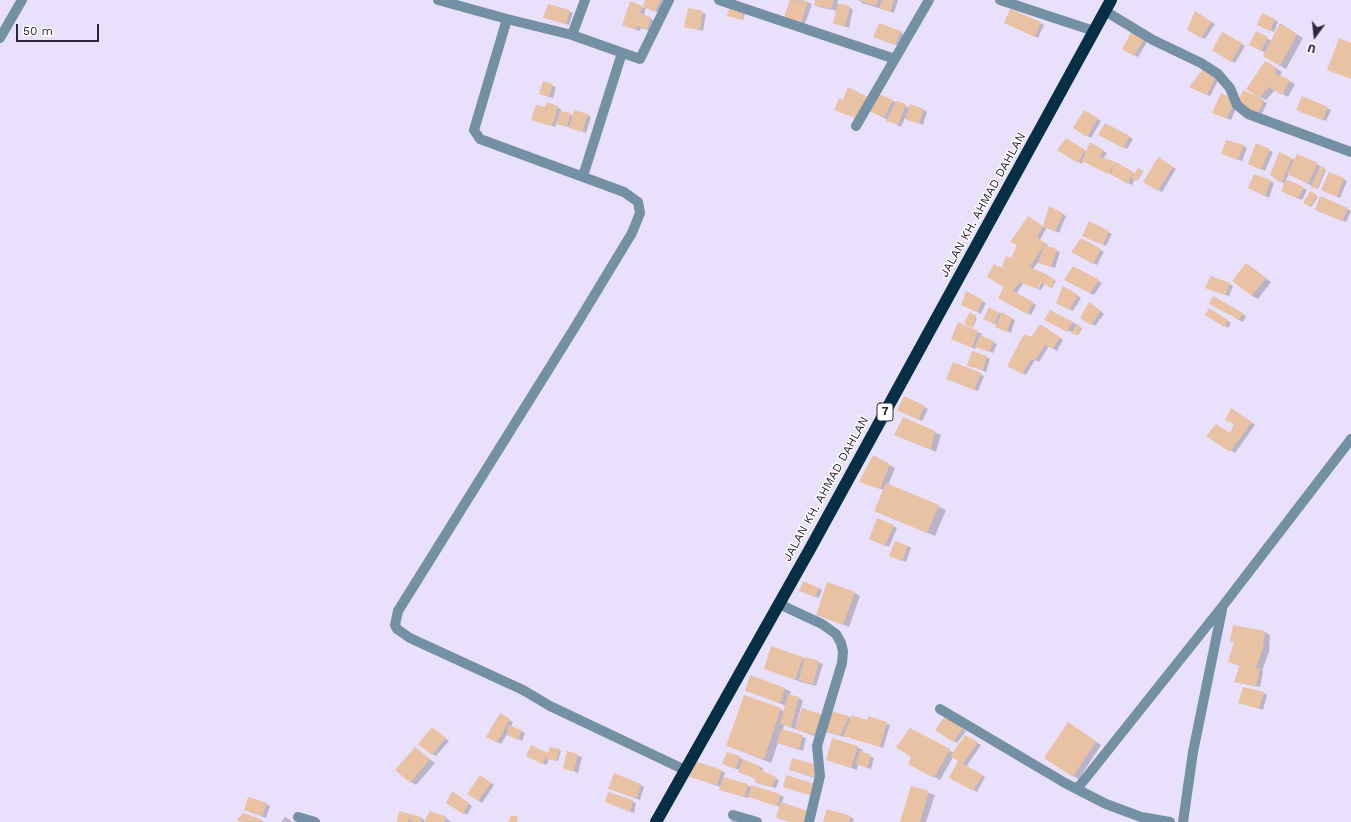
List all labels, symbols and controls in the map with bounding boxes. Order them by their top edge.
scale bar [18,16,101,42]
north arrow [1295,16,1335,56]
text: 50 m [23,24,53,38]
text: U [1306,41,1317,55]
street label: JALAN KH. AHMAD DAHLAN [937,130,1029,280]
road number: 7 [877,403,893,421]
street label: JALAN KH. AHMAD DAHLAN [780,414,872,564]

